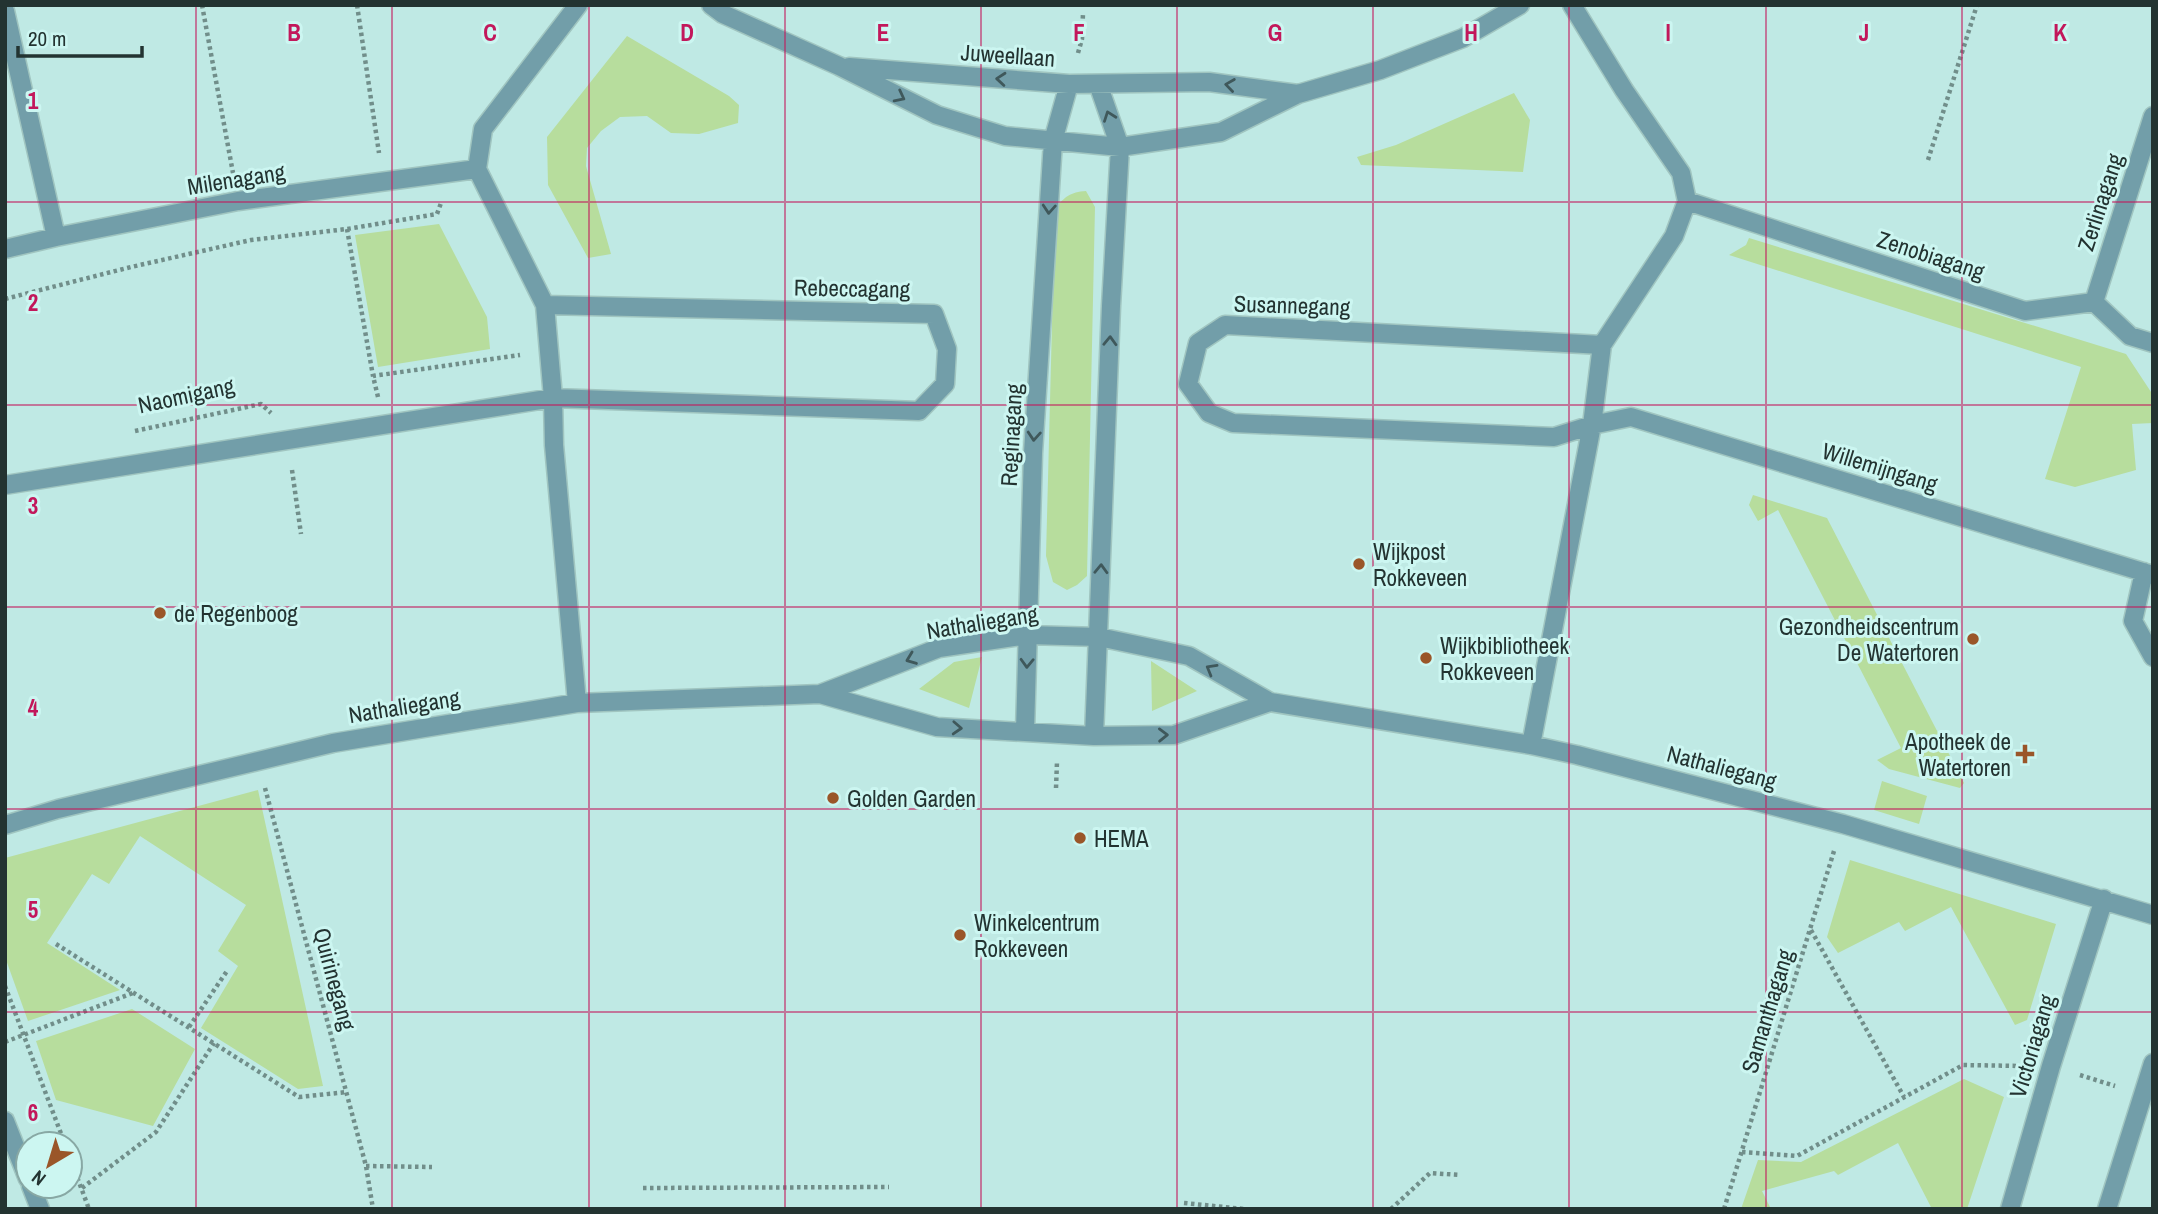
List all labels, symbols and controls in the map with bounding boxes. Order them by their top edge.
scale bar [18,14,142,58]
text: B [287,17,301,48]
text: C [483,17,497,48]
text: D [680,17,694,48]
text: E [877,17,889,48]
text: F [1073,17,1085,48]
text: G [1268,17,1282,48]
text: H [1464,17,1478,48]
text: I [1665,17,1671,48]
text: J [1859,17,1869,48]
text: K [2053,17,2067,48]
text: 20 m [28,24,66,53]
street label: Juweellaan [960,36,1056,74]
one-way arrow [995,72,1006,87]
one-way arrow [1225,78,1236,93]
text: 1 [28,85,39,116]
one-way arrow [893,88,905,102]
one-way arrow [1103,110,1117,122]
street label: Zerlinagang [2070,149,2130,255]
street label: Milenagang [185,156,288,202]
one-way arrow [1042,204,1057,215]
street label: Zenobiagang [1873,223,1989,287]
street label: Rebeccagang [794,271,911,305]
text: 2 [28,287,38,318]
street label: Susannegang [1233,287,1351,323]
one-way arrow [1102,336,1118,346]
street label: Naomigang [135,370,237,420]
street label: Reginagang [993,382,1029,487]
one-way arrow [1027,431,1042,442]
street label: Willemijngang [1818,435,1942,499]
text: 3 [28,490,38,521]
place label: Wijkpost Rokkeveen [1373,536,1467,593]
marker: Wijkpost Rokkeveen [1351,556,1367,572]
one-way arrow [1094,563,1109,574]
place label: de Regenboog [174,598,298,629]
street label: Nathaliegang [924,598,1040,646]
marker: de Regenboog [152,605,168,621]
place label: Gezondheidscentrum De Watertoren [1779,611,1959,668]
place label: Wijkbibliotheek Rokkeveen [1440,630,1570,687]
marker: Gezondheidscentrum De Watertoren [1965,631,1981,647]
marker: Wijkbibliotheek Rokkeveen [1418,650,1434,666]
one-way arrow [905,651,917,665]
one-way arrow [1020,658,1035,669]
one-way arrow [1206,664,1218,677]
street label: Nathaliegang [346,682,462,730]
text: 4 [28,692,39,723]
one-way arrow [952,720,963,735]
place label: Apotheek de Watertoren [1904,726,2011,783]
one-way arrow [1157,727,1168,742]
street label: Nathaliegang [1664,738,1781,797]
marker: Apotheek de Watertoren [2017,746,2033,762]
place label: Golden Garden [847,783,976,814]
marker: Golden Garden [825,790,841,806]
place label: HEMA [1094,823,1149,854]
marker: HEMA [1072,830,1088,846]
text: 5 [28,894,38,925]
place label: Winkelcentrum Rokkeveen [974,907,1100,964]
street label: Quirinegang [306,924,364,1034]
marker: Winkelcentrum Rokkeveen [952,927,968,943]
street label: Samanthagang [1733,945,1801,1077]
street label: Victoriagang [2002,990,2063,1102]
text: 6 [28,1097,38,1128]
north arrow [14,1130,84,1200]
text: N [26,1165,51,1192]

